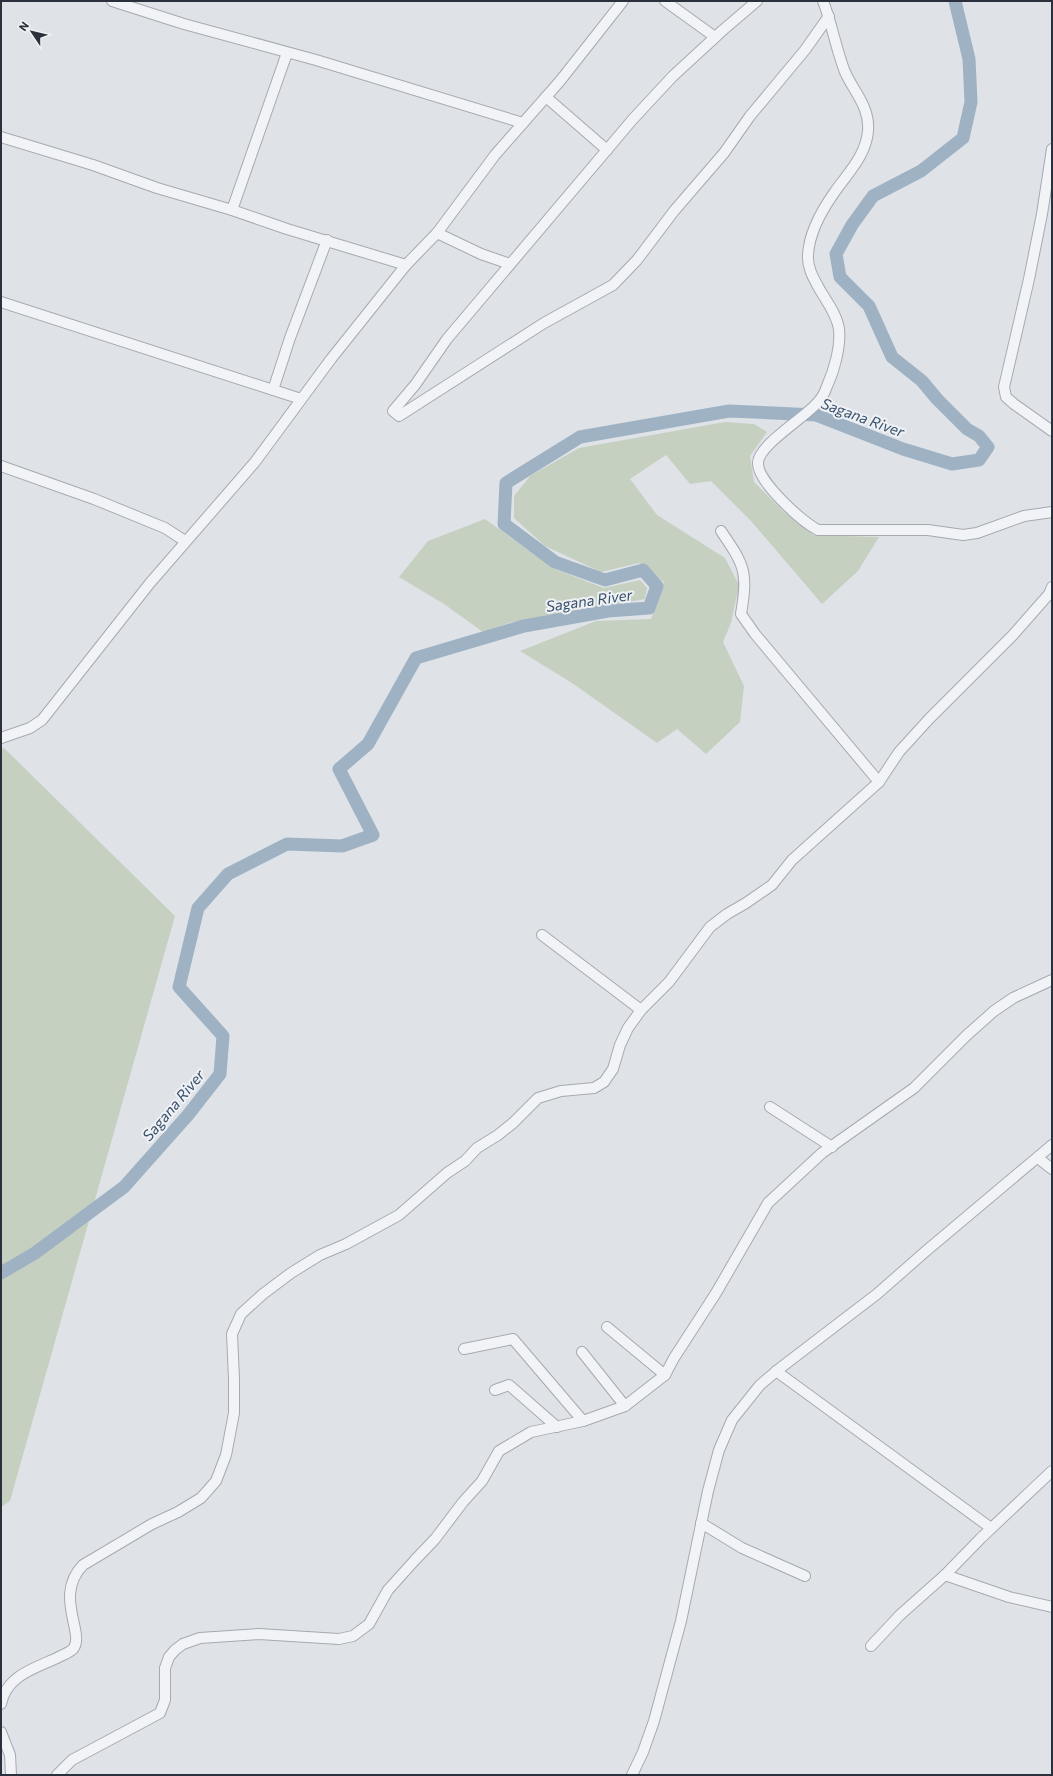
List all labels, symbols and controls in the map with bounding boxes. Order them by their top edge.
north arrow [12,12,52,52]
text: N [16,19,31,33]
water label: Sagana River [819,394,908,441]
water label: Sagana River [545,585,634,615]
water label: Sagana River [138,1065,209,1144]

